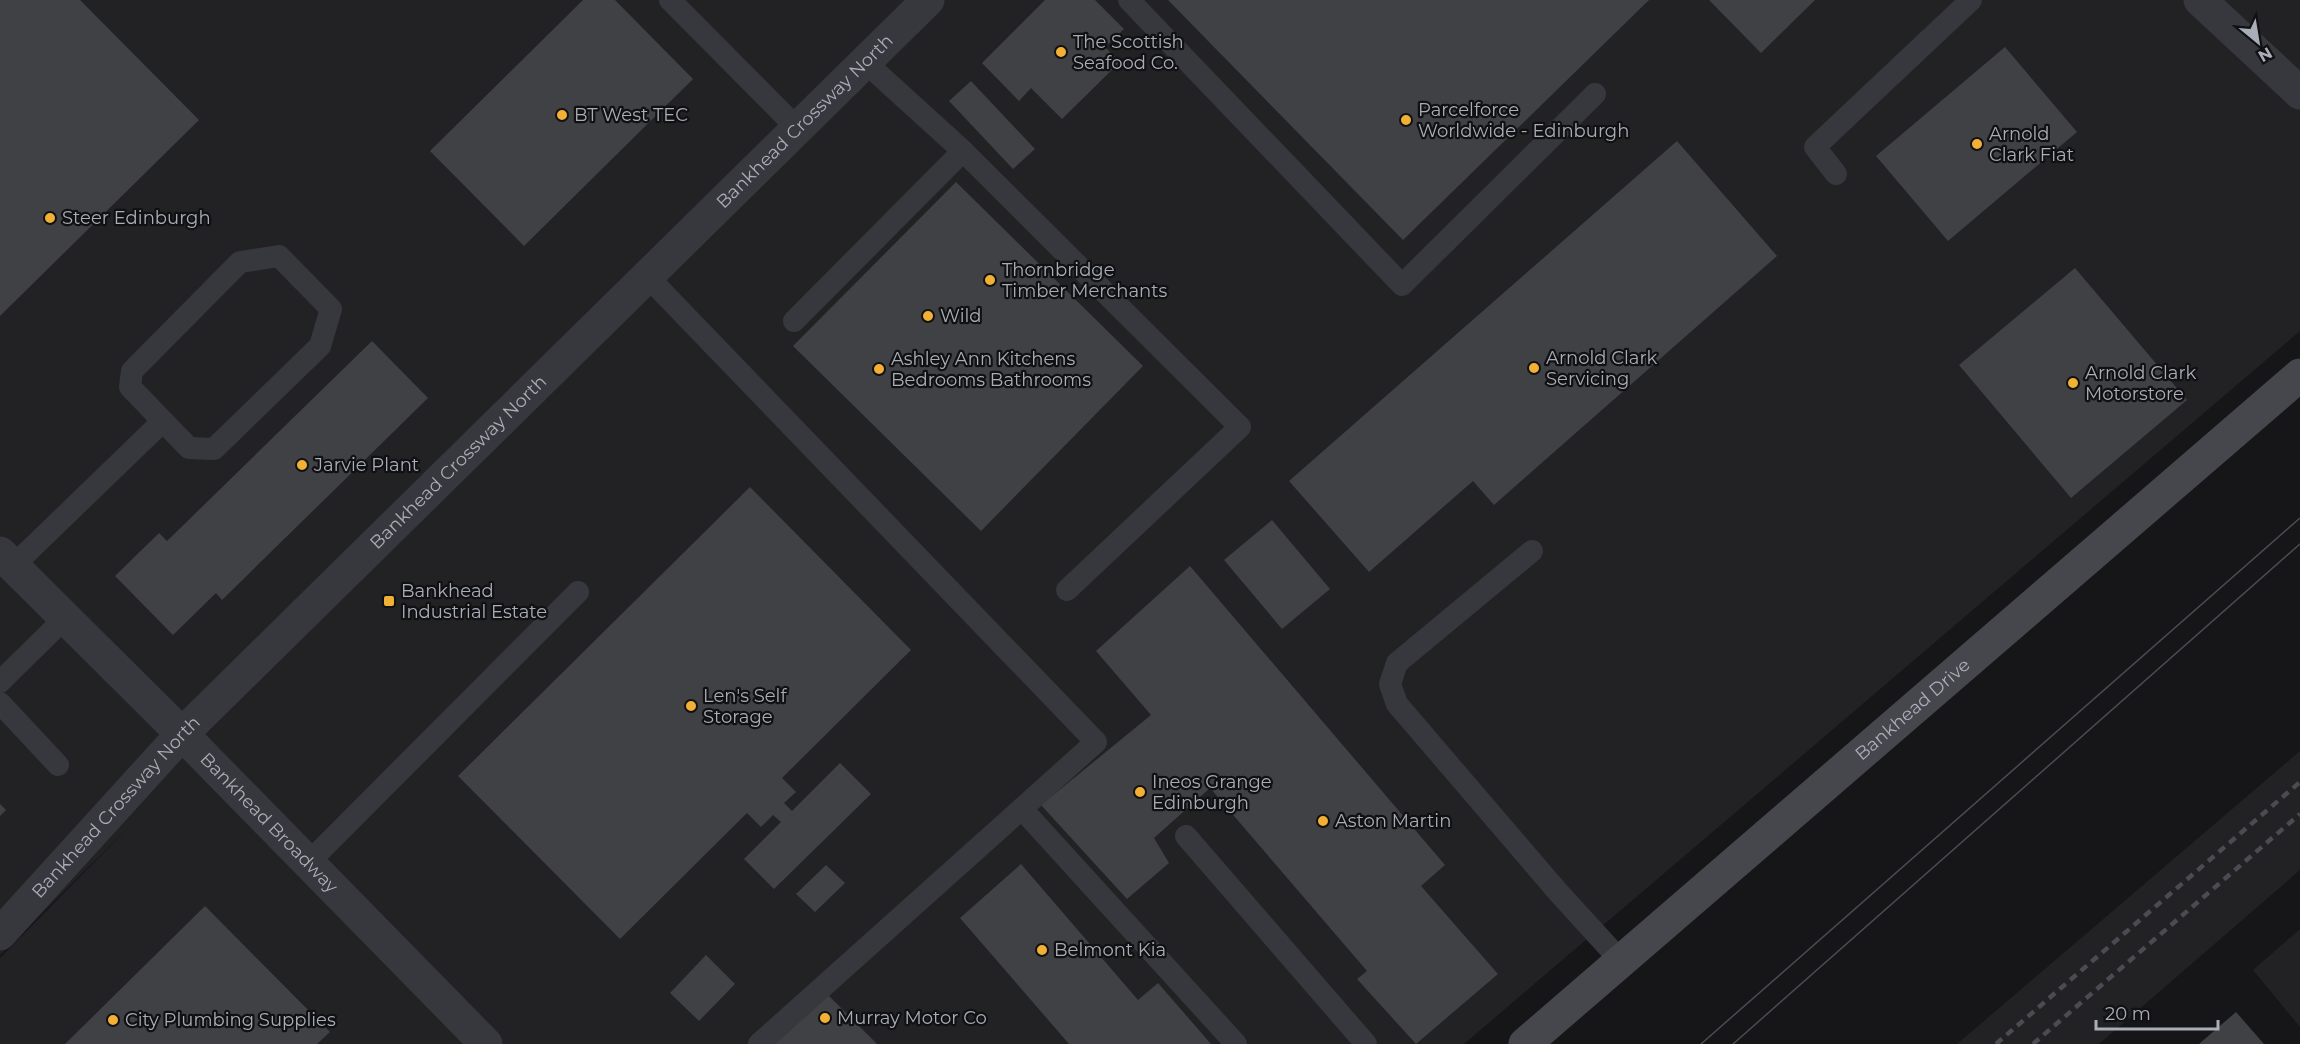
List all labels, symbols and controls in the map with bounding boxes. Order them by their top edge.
north arrow [2228,12,2288,72]
street label: Bankhead Crossway North [712,30,898,213]
place label: The Scottish Seafood Co. [1073,31,1184,74]
text: N [2255,43,2276,66]
marker: The Scottish Seafood Co. [1054,45,1068,59]
place label: Parcelforce Worldwide - Edinburgh [1418,99,1629,142]
place label: BT West TEC [574,104,688,126]
marker: BT West TEC [555,108,569,122]
marker: Parcelforce Worldwide - Edinburgh [1399,113,1413,127]
place label: Arnold Clark Fiat [1989,123,2074,166]
marker: Arnold Clark Fiat [1970,137,1984,151]
place label: Steer Edinburgh [62,207,211,229]
marker: Steer Edinburgh [43,211,57,225]
place label: Thornbridge Timber Merchants [1002,259,1168,302]
marker: Thornbridge Timber Merchants [983,273,997,287]
place label: Wild [940,305,982,327]
marker: Wild [921,309,935,323]
place label: Arnold Clark Servicing [1546,347,1658,390]
place label: Ashley Ann Kitchens Bedrooms Bathrooms [891,348,1091,391]
marker: Arnold Clark Servicing [1527,361,1541,375]
marker: Ashley Ann Kitchens Bedrooms Bathrooms [872,362,886,376]
place label: Arnold Clark Motorstore [2085,362,2197,405]
street label: Bankhead Crossway North [365,370,551,554]
marker: Arnold Clark Motorstore [2066,376,2080,390]
place label: Jarvie Plant [313,454,419,476]
marker: Jarvie Plant [295,458,309,472]
place label: Bankhead Industrial Estate [401,580,547,623]
marker: Bankhead Industrial Estate [382,594,396,608]
street label: Bankhead Drive [1851,654,1975,765]
place label: Len's Self Storage [703,685,787,728]
marker: Len's Self Storage [684,699,698,713]
street label: Bankhead Crossway North [27,711,205,903]
street label: Bankhead Broadway [195,748,343,898]
place label: Ineos Grange Edinburgh [1152,771,1272,814]
marker: Ineos Grange Edinburgh [1133,785,1147,799]
place label: Aston Martin [1335,810,1451,832]
marker: Aston Martin [1316,814,1330,828]
place label: Belmont Kia [1054,939,1166,961]
marker: Belmont Kia [1035,943,1049,957]
scale bar [2096,993,2218,1031]
text: 20 m [2105,1003,2151,1025]
place label: Murray Motor Co [837,1007,987,1029]
place label: City Plumbing Supplies [125,1009,336,1031]
marker: Murray Motor Co [818,1011,832,1025]
marker: City Plumbing Supplies [106,1013,120,1027]

